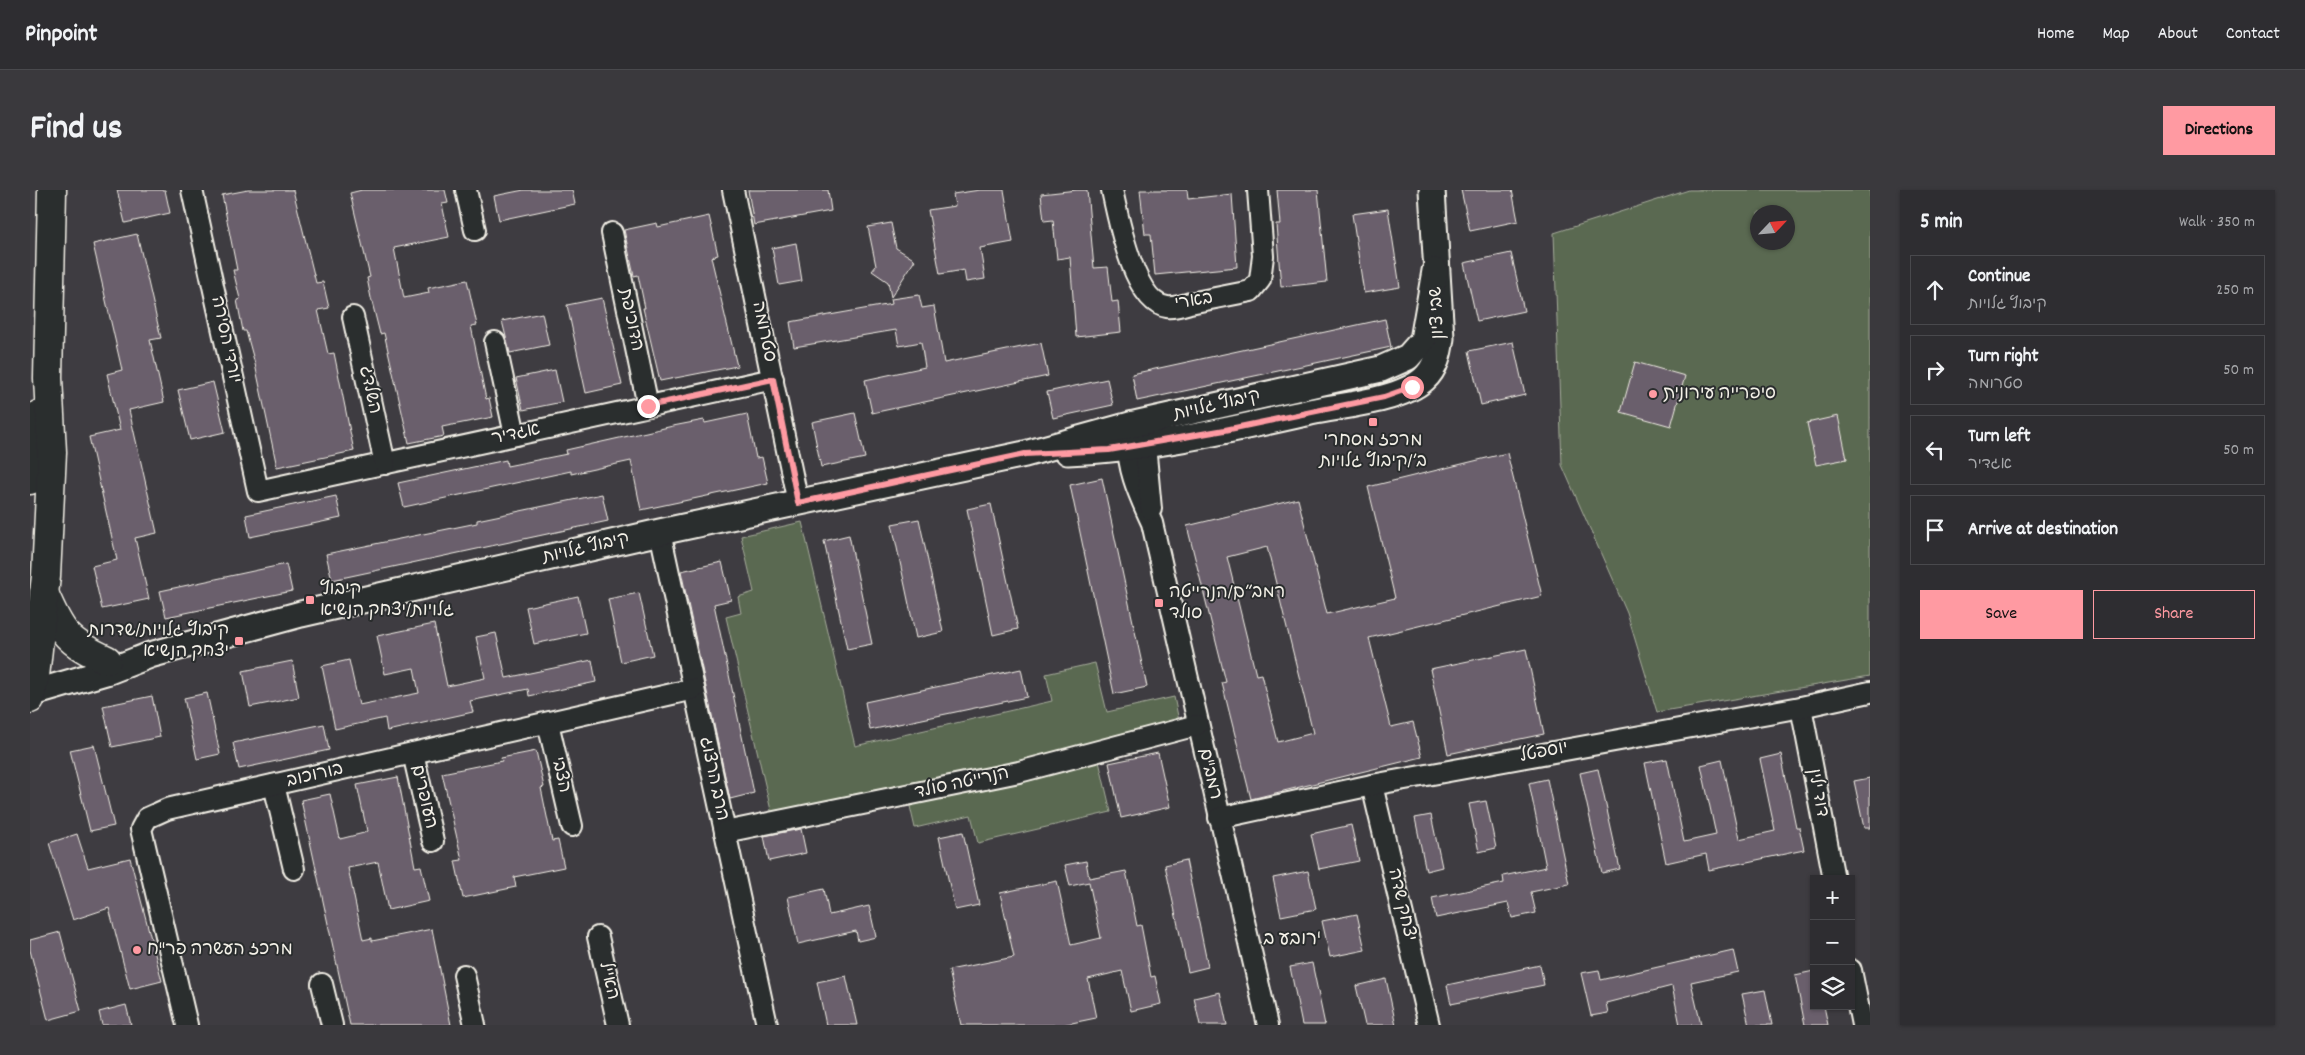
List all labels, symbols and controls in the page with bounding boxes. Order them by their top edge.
text: Pinpoint [25,18,97,52]
text: Home [2037,22,2074,47]
text: Map [2102,22,2130,47]
text: About [2158,22,2198,47]
text: Contact [2226,22,2280,47]
text: Find us [30,105,122,155]
button: Directions [2163,106,2275,155]
north arrow [1750,205,1795,250]
text: 5 min [1920,208,1963,238]
text: Walk · 350 m [2179,211,2255,234]
text: Continue [1968,264,2030,291]
icon: ahead [1921,276,1949,304]
text: 250 m [2216,279,2254,302]
street label: הדוכיפת [611,285,649,354]
street label: בארי [1173,286,1215,318]
street label: שבי ציון [1424,286,1452,340]
text: קיבוץ גלויות [1968,293,2047,316]
street label: יורדי הסירה [204,294,246,386]
street label: סטרומה [744,299,782,365]
text: Turn right [1968,344,2039,371]
icon: right [1921,356,1949,384]
text: 50 m [2223,359,2254,382]
street label: השלדג [352,364,386,416]
text: סטרומה [1968,373,2023,396]
route start [1401,376,1424,399]
place label: סיפרייה עירונית [1663,382,1776,407]
street label: קיבוץ גלויות [1170,384,1263,428]
marker: סיפרייה עירונית [1647,388,1659,400]
route end [637,395,660,418]
marker: מרכז מסחרי ב׳/קיבוץ גלויות [1367,416,1379,428]
street label: אגדיר [489,418,543,452]
text: Turn left [1968,424,2031,451]
place label: מרכז מסחרי ב׳/קיבוץ גלויות [1318,429,1427,475]
icon: left [1921,436,1949,464]
text: 50 m [2223,439,2254,462]
text: אגדיר [1968,453,2012,476]
icon: arrive [1921,516,1949,544]
text: Arrive at destination [1968,517,2118,544]
street label: קיבוץ גלויות [539,527,632,571]
place label: קיבוץ גלויות/יצחק הנשיא [320,578,454,624]
place label: רמב״ם/הנרייטה סולד [1169,581,1285,627]
button: Save [1920,590,2083,639]
button: Share [2093,590,2255,639]
marker: קיבוץ גלויות/יצחק הנשיא [304,594,316,606]
marker: רמב״ם/הנרייטה סולד [1153,597,1165,609]
place label: קיבוץ גלויות/שדרות יצחק הנשיא [87,619,229,665]
marker: קיבוץ גלויות/שדרות יצחק הנשיא [233,635,245,647]
street label: הרב הרצוג [692,735,734,823]
street label: יוספטל [1518,736,1570,770]
street label: רמב"ם [1191,746,1227,802]
street label: הצבי [544,755,576,795]
street label: בורוכוב [284,757,346,795]
street label: הנרייטה סולד [912,762,1012,806]
street label: העופרים [404,763,442,831]
street label: דוד ילין [1800,767,1834,819]
street label: יצחק שדה [1380,866,1422,944]
map controls [1810,875,1855,1010]
button: + [1810,875,1855,920]
button: − [1810,920,1855,965]
district label: רובע ב' [1263,927,1321,954]
place label: מרכז העשרה פר"ח [147,938,293,963]
marker: מרכז העשרה פר"ח [131,944,143,956]
street label: האייל [592,960,624,1002]
button: layers [1810,965,1855,1010]

